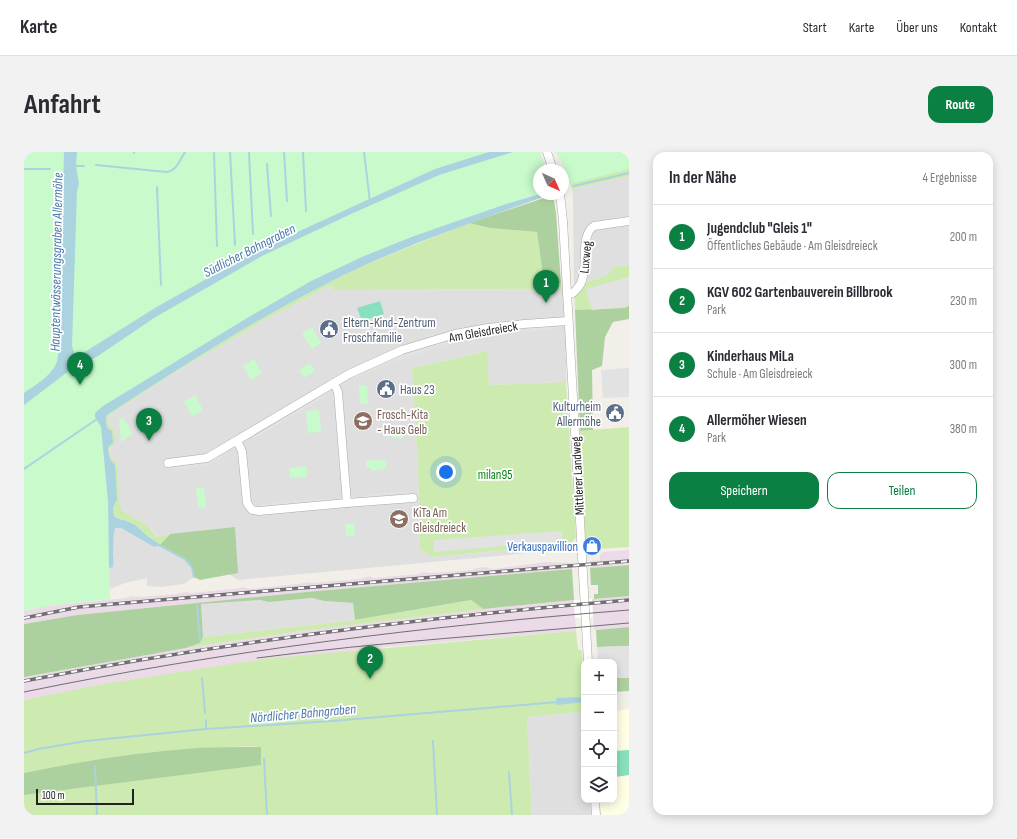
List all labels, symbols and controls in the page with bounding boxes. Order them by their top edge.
text: Karte [20,16,57,39]
text: Start [803,19,827,36]
text: Karte [849,19,874,36]
text: Über uns [896,19,938,36]
text: Kontakt [960,19,997,36]
button: Route [928,86,993,123]
text: Anfahrt [24,88,101,121]
north arrow [533,164,569,200]
text: In der Nähe [669,168,736,188]
text: 4 Ergebnisse [923,170,977,186]
water label: Hauptentwässerungsgraben Allermöhe [46,172,67,352]
text: Jugendclub "Gleis 1" [707,219,812,238]
water label: Südlicher Bahngraben [200,220,298,281]
text: 1 [679,229,685,245]
text: 200 m [950,229,977,245]
text: Öffentliches Gebäude · Am Gleisdreieck [707,238,878,254]
street label: Luxweg [576,240,596,274]
pin: 1 [533,270,559,303]
text: KGV 602 Gartenbauverein Billbrook [707,283,893,302]
text: 2 [679,293,685,309]
text: 230 m [950,293,977,309]
text: Park [707,302,726,318]
place label: Eltern-Kind-Zentrum Froschfamilie [343,315,436,346]
public building icon: Eltern-Kind-Zentrum Froschfamilie [318,318,340,340]
street label: Am Gleisdreieck [447,318,519,346]
text: Kinderhaus MiLa [707,347,794,366]
pin: 4 [67,352,93,385]
text: 3 [679,357,685,373]
text: 300 m [950,357,977,373]
text: Schule · Am Gleisdreieck [707,366,813,382]
public building icon: Haus 23 [375,378,397,400]
place label: Haus 23 [400,382,435,398]
place label: Kulturheim Allermöhe [553,399,601,430]
public building icon: Kulturheim Allermöhe [604,402,626,424]
place label: Frosch-Kita - Haus Gelb [377,407,428,438]
pin: 3 [136,408,162,441]
school or university icon: Frosch-Kita - Haus Gelb [352,410,374,432]
text: Allermöher Wiesen [707,411,807,430]
text: 4 [679,421,685,437]
text: 380 m [950,421,977,437]
text: Park [707,430,726,446]
street label: Mittlerer Landweg [568,436,588,516]
your location [436,462,456,482]
park label: milan95 [478,467,512,483]
button: Speichern [669,472,819,509]
button: Teilen [827,472,977,509]
place label: KiTa Am Gleisdreieck [413,505,466,536]
school or university icon: KiTa Am Gleisdreieck [388,508,410,530]
shop icon: Verkauspavillion [581,535,603,557]
place label: Verkauspavillion [507,539,578,555]
pin: 2 [357,646,383,679]
map controls [581,659,617,803]
button: + [581,659,617,695]
button: − [581,695,617,731]
water label: Nördlicher Bahngraben [249,700,357,727]
button: locate [581,731,617,767]
button: layers [581,767,617,803]
scale bar [36,787,134,806]
text: 100 m [42,789,64,802]

